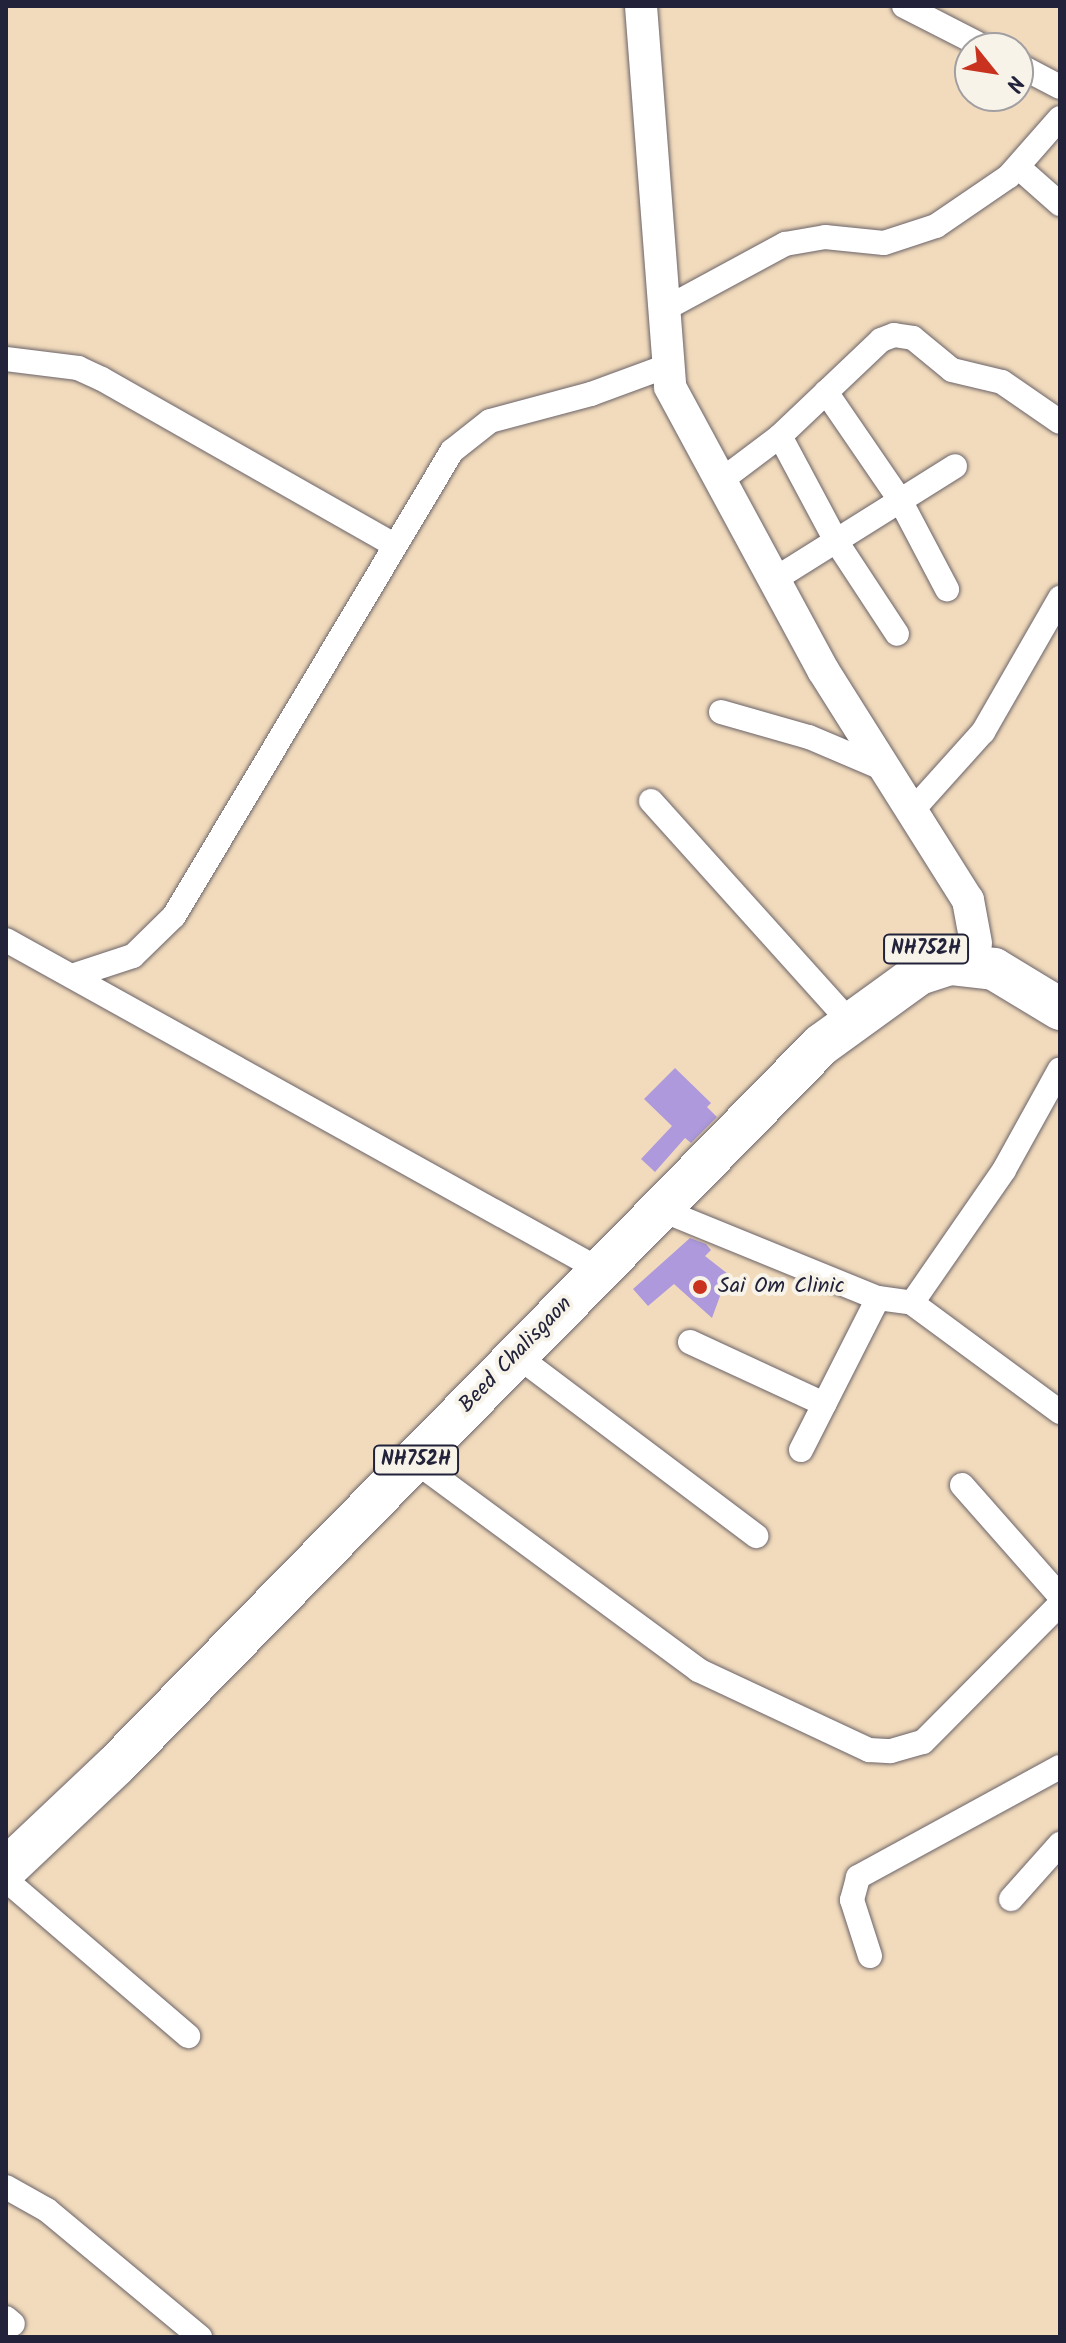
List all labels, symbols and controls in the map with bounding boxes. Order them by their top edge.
north arrow [954,32,1034,112]
text: N [995,68,1032,98]
road number: NH752H [882,933,970,965]
place label: Sai Om Clinic [718,1274,844,1300]
marker: Sai Om Clinic [689,1276,711,1298]
street label: Beed Chalisgaon [454,1291,578,1419]
road number: NH752H [372,1444,460,1476]

